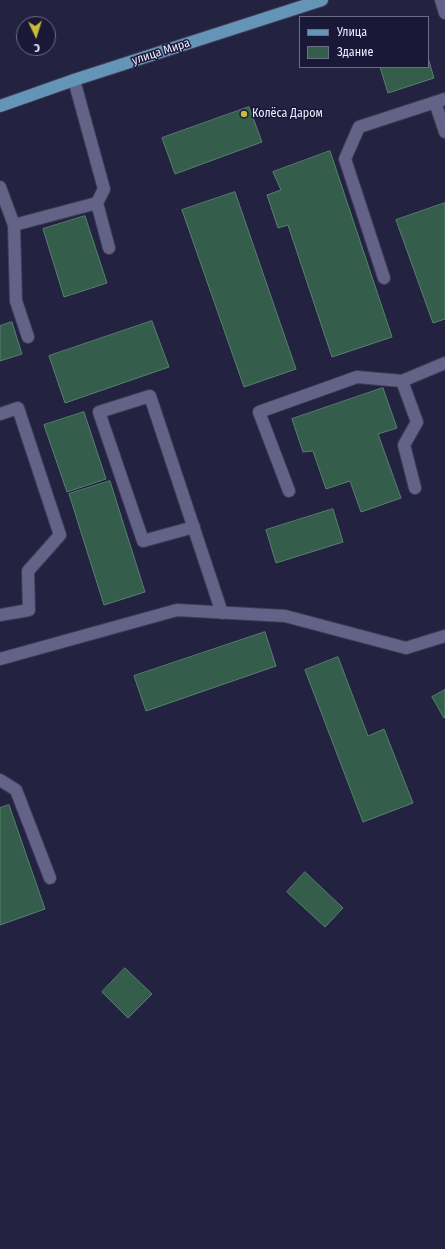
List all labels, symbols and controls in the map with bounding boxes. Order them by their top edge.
north arrow [16,16,56,56]
legend [299,16,429,68]
text: Улица [337,25,367,39]
street label: улица Мира [130,36,192,68]
text: С [33,41,40,54]
text: Здание [337,45,373,59]
place label: Колёса Даром [252,107,323,121]
marker: Колёса Даром [239,109,249,119]

